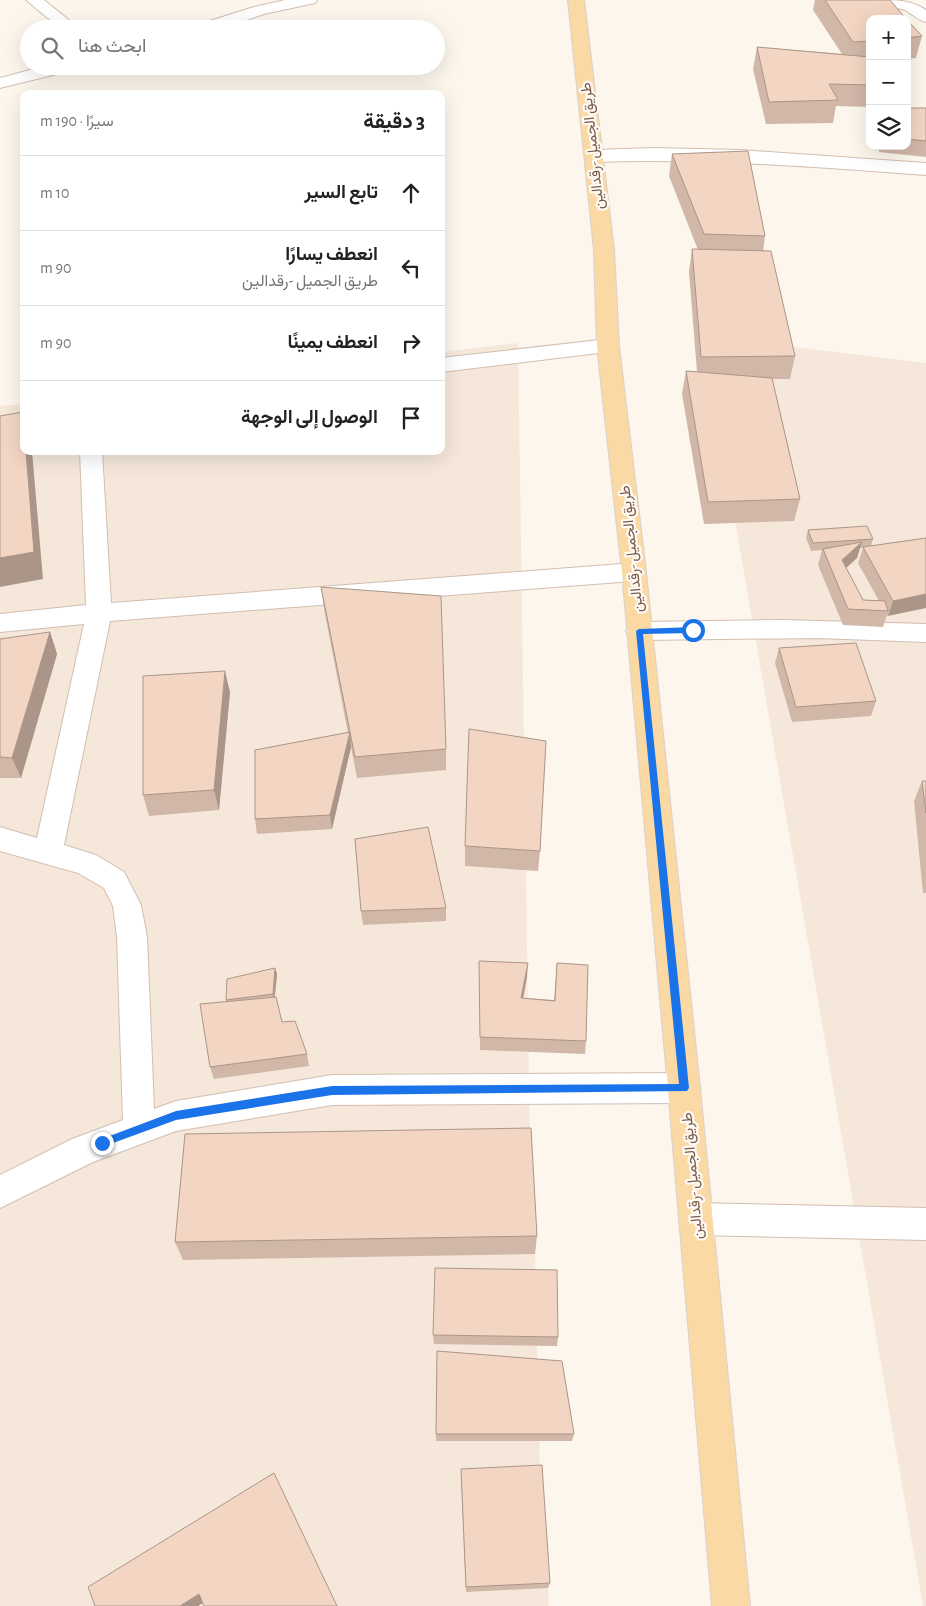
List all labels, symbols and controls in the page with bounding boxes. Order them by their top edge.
map controls [866,15,911,150]
button: + [866,15,911,60]
search box [20,20,445,75]
icon: search [38,34,66,62]
text: ابحث هنا [78,37,146,56]
button: − [866,60,911,105]
street label: طريق الجميل -رقدالين [578,81,609,210]
button: layers [866,105,911,150]
text: 3 دقيقة [363,111,425,132]
text: سيرًا · 190 m [40,113,114,129]
icon: ahead [397,179,425,207]
text: تابع السير [304,183,378,202]
text: 10 m [40,185,69,201]
text: انعطف يسارًا [285,245,378,264]
icon: left [397,254,425,282]
text: 90 m [40,260,71,276]
text: طريق الجميل -رقدالين [242,273,378,289]
icon: right [397,329,425,357]
text: انعطف يمينًا [288,333,378,352]
text: 90 m [40,335,71,351]
icon: arrive [397,404,425,432]
text: الوصول إلى الوجهة [241,408,378,427]
street label: طريق الجميل -رقدالين [617,484,648,613]
route start [682,619,705,642]
street label: طريق الجميل -رقدالين [679,1111,708,1240]
route end [91,1132,114,1155]

